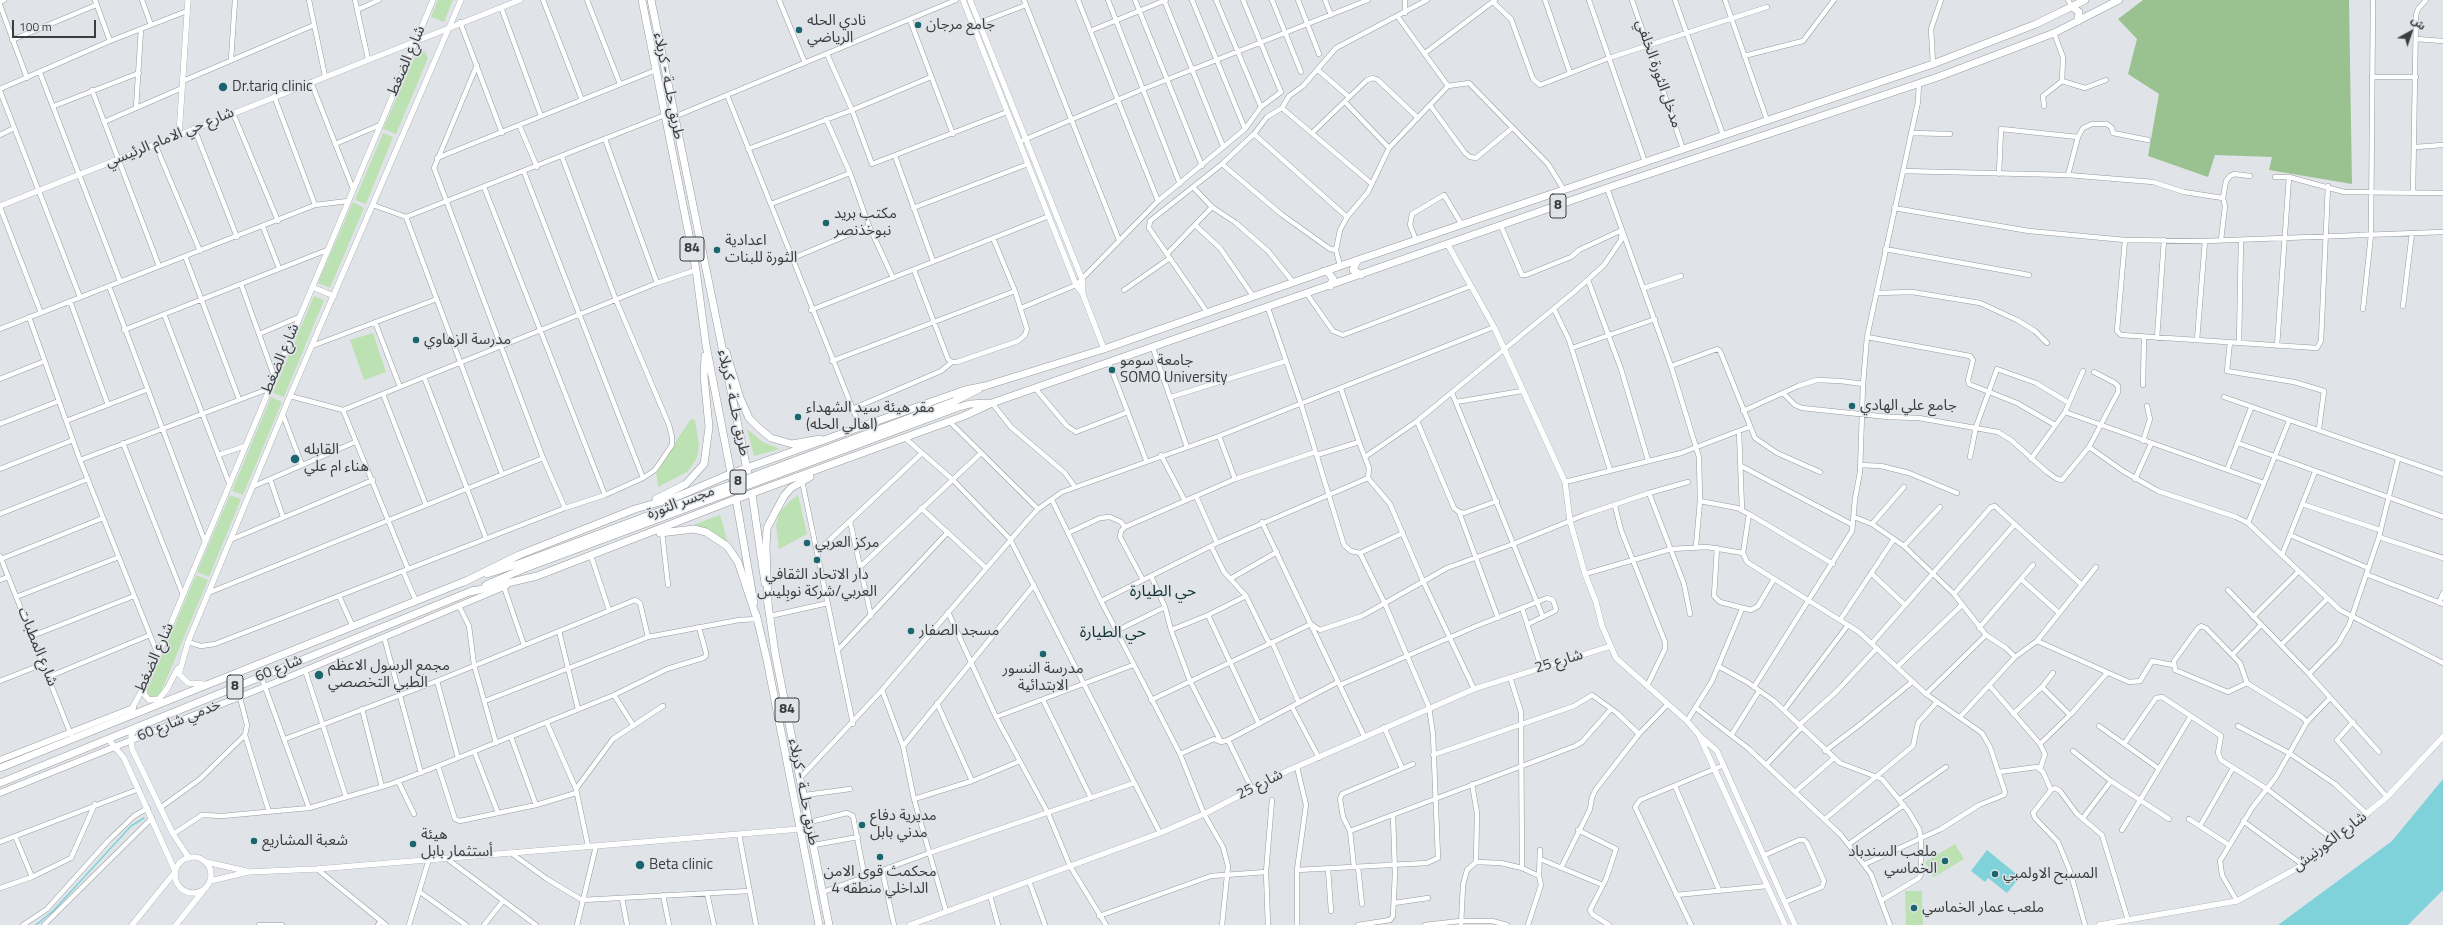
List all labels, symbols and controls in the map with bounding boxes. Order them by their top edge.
scale bar [14,12,98,38]
place label: نادي الحله الرياضي [807,12,866,47]
north arrow [2391,12,2431,52]
text: ش [2408,12,2430,34]
place label: جامع مرجان [926,16,995,34]
text: 100 m [19,17,52,36]
street label: مدخل الثورة الخلفي [1631,17,1685,131]
marker: جامع مرجان [913,20,923,30]
street label: شارع الضغط [384,23,430,99]
marker: نادي الحله الرياضي [794,25,804,35]
street label: طريق حلــة - كربلاء [649,31,687,141]
place label: Dr.tariq clinic [232,78,313,96]
marker: Dr.tariq clinic [217,81,229,93]
street label: شارع حي الامام الرئيسي [103,104,237,172]
road number: 8 [1550,194,1566,218]
place label: مكتب بريد نبوخذنصر [834,205,897,240]
marker: مكتب بريد نبوخذنصر [821,218,831,228]
place label: اعدادية الثورة للبنات [725,232,797,267]
road number: 84 [680,237,704,261]
marker: اعدادية الثورة للبنات [712,245,722,255]
street label: شارع الضغط [258,321,304,397]
place label: مدرسة الزهاوي [424,331,511,349]
marker: مدرسة الزهاوي [411,335,421,345]
street label: طريق حلــة - كربلاء [713,348,753,458]
place label: جامعة سومو SOMO University [1120,352,1227,387]
marker: جامعة سومو SOMO University [1107,365,1117,375]
place label: جامع علي الهادي [1860,397,1957,415]
place label: مقر هيئة سيد الشهداء (اهالي الحله) [806,399,935,434]
marker: جامع علي الهادي [1847,401,1857,411]
marker: مقر هيئة سيد الشهداء (اهالي الحله) [793,412,803,422]
place label: القابله هناء ام علي [304,441,369,476]
marker: القابله هناء ام علي [289,453,301,465]
road number: 8 [730,470,746,494]
street label: مجسر الثورة [645,482,717,524]
place label: مركز العربي [815,534,879,552]
marker: مركز العربي [802,538,812,548]
marker: دار الاتحاد الثقافي العربي/شركة نوبِليس [812,555,822,565]
place label: دار الاتحاد الثقافي العربي/شركة نوبِليس [757,566,877,601]
district label: حي الطيارة [1130,582,1196,602]
street label: شارع المطبات [13,605,61,689]
street label: شارع الضغط [132,620,178,696]
place label: مسجد الصفار [919,622,999,640]
district label: حي الطيارة [1080,623,1146,643]
marker: مسجد الصفار [906,626,916,636]
street label: شارع 25 [1533,646,1585,678]
marker: مدرسة النسور الابتدائية [1038,649,1048,659]
street label: شارع 60 [253,651,305,687]
place label: مجمع الرسول الاعظم الطبي التخصصي [328,657,450,692]
place label: مدرسة النسور الابتدائية [1002,660,1084,695]
marker: مجمع الرسول الاعظم الطبي التخصصي [313,669,325,681]
road number: 8 [227,675,243,699]
street label: خدمي شارع 60 [135,696,223,746]
road number: 84 [775,698,799,722]
street label: طريق حلــة - كربلاء [784,737,822,847]
street label: شارع 25 [1234,766,1286,804]
place label: مديرية دفاع مدني بابل [870,807,937,842]
street label: شارع الكورنيش [2289,808,2371,876]
marker: مديرية دفاع مدني بابل [857,820,867,830]
place label: هيئة أستثمار بابل [421,826,493,861]
place label: شعبة المشاريع [262,832,348,850]
marker: شعبة المشاريع [249,836,259,846]
marker: هيئة أستثمار بابل [408,839,418,849]
place label: ملعب السندباد الخماسي [1848,843,1937,878]
marker: محكمث قوى الامن الداخلي منطقه 4 [875,852,885,862]
place label: Beta clinic [649,856,713,874]
marker: ملعب السندباد الخماسي [1940,856,1950,866]
marker: Beta clinic [634,859,646,871]
place label: محكمث قوى الامن الداخلي منطقه 4 [823,863,937,898]
place label: المسبح الاولمبي [2003,865,2098,883]
marker: المسبح الاولمبي [1990,869,2000,879]
place label: ملعب عمار الخماسي [1922,899,2044,917]
marker: ملعب عمار الخماسي [1909,903,1919,913]

